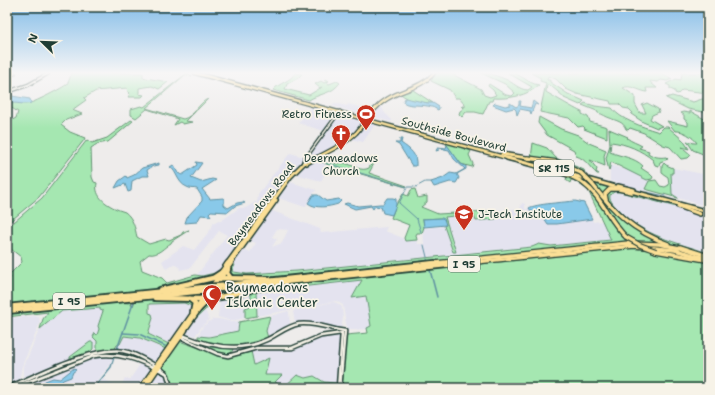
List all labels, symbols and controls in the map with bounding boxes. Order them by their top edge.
north arrow [22,22,62,62]
text: N [25,31,42,45]
sports icon: Retro Fitness [355,103,377,131]
place label: Retro Fitness [282,107,352,122]
street label: Southside Boulevard [400,113,508,156]
church icon: Deermeadows Church [330,123,352,151]
place label: Deermeadows Church [304,151,378,179]
street label: Baymeadows Road [225,159,298,249]
road number: SR 115 [534,160,574,176]
school or university icon: J-Tech Institute [453,203,475,231]
place label: J-Tech Institute [478,207,562,222]
road number: I 95 [448,256,480,272]
place label: Baymeadows Islamic Center [226,279,318,311]
mosque icon: Baymeadows Islamic Center [201,283,223,311]
road number: I 95 [53,293,85,309]

